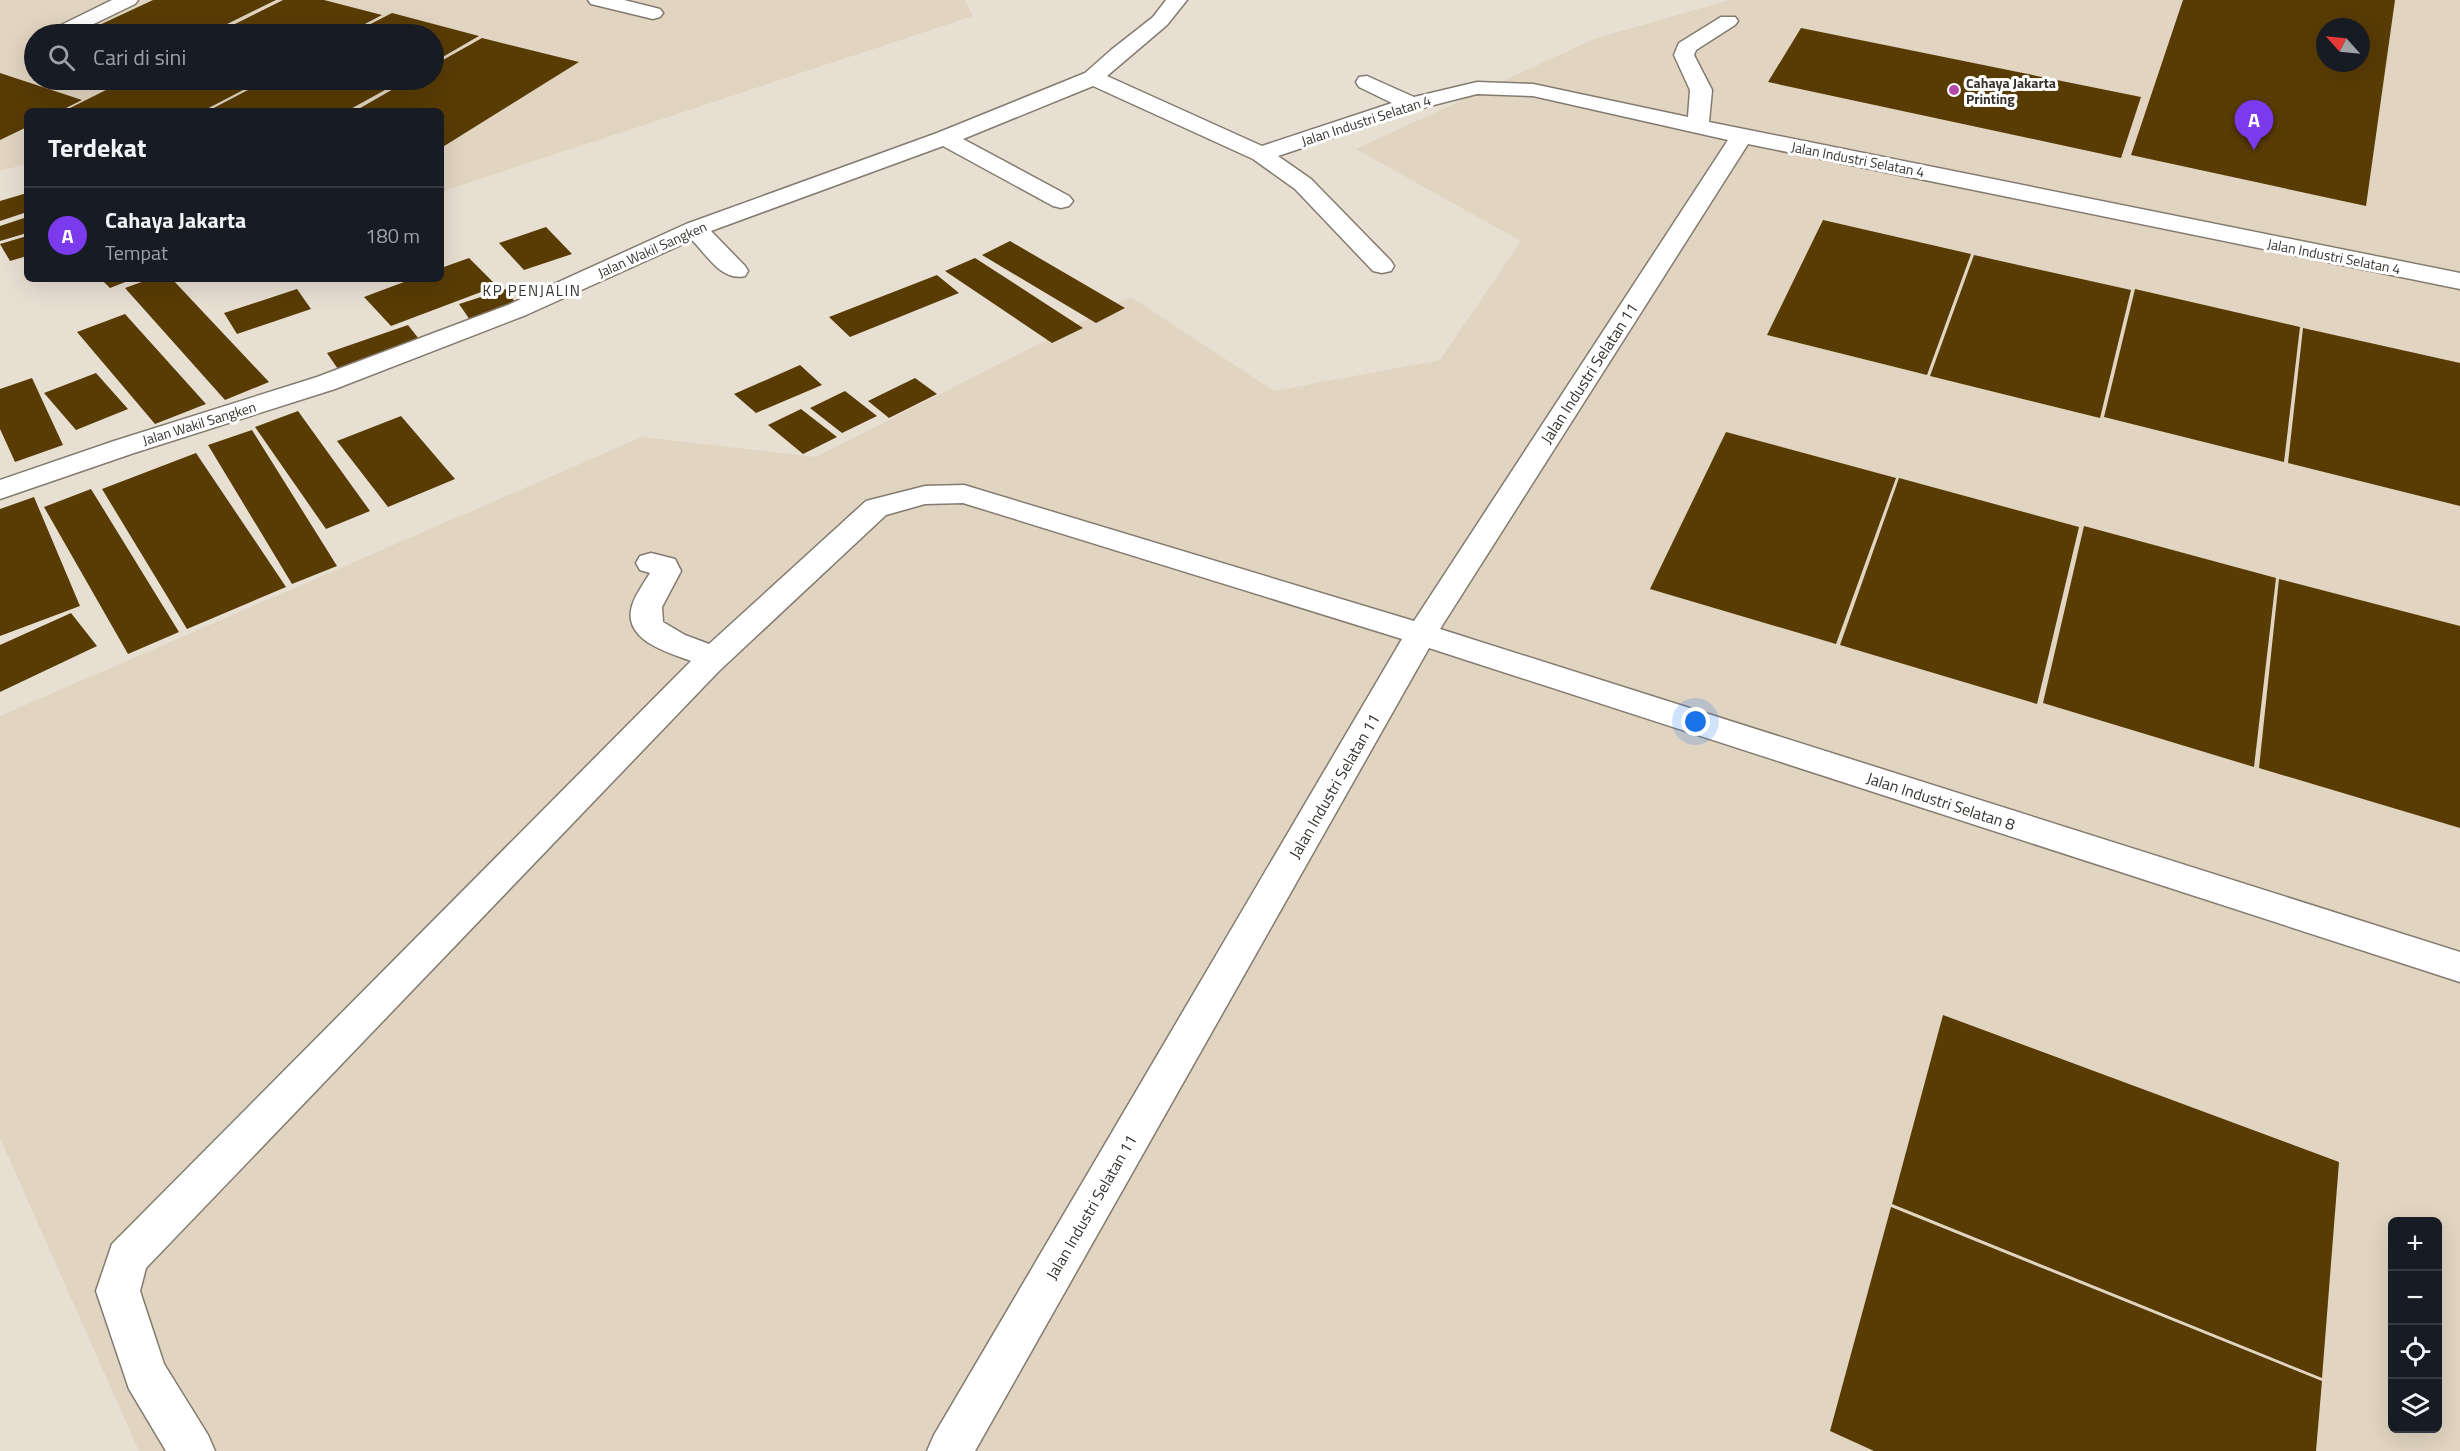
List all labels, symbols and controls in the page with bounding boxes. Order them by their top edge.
north arrow [2316,18,2370,72]
search box [24,24,444,90]
text: Cari di sini [93,40,186,74]
icon: search [45,41,78,74]
place label: Cahaya Jakarta Printing [1966,72,2056,109]
marker: Cahaya Jakarta Printing [1947,83,1961,97]
street label: Jalan Industri Selatan 4 [1298,89,1434,151]
pin: A [2234,100,2274,150]
text: Terdekat [48,128,147,167]
street label: Jalan Industri Selatan 4 [1790,136,1927,182]
text: Cahaya Jakarta [105,203,246,237]
street label: Jalan Wakil Sangken [594,215,710,283]
text: A [61,220,74,251]
text: 180 m [365,220,420,251]
street label: Jalan Industri Selatan 4 [2266,233,2403,279]
text: Tempat [105,237,168,268]
district label: KP PENJALIN [483,279,581,302]
street label: Jalan Industri Selatan 11 [1534,298,1644,448]
street label: Jalan Wakil Sangken [140,396,258,450]
your location [1681,707,1710,736]
street label: Jalan Industri Selatan 11 [1283,709,1385,863]
street label: Jalan Industri Selatan 8 [1864,766,2018,836]
street label: Jalan Industri Selatan 11 [1040,1130,1142,1284]
map controls [2388,1217,2442,1433]
button: + [2388,1217,2442,1271]
button: − [2388,1271,2442,1325]
button: locate [2388,1325,2442,1379]
button: layers [2388,1379,2442,1433]

